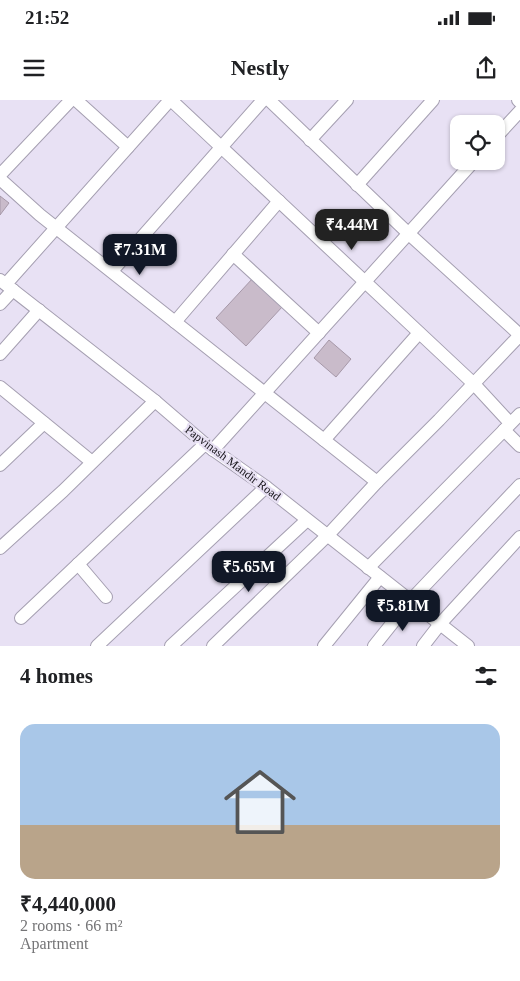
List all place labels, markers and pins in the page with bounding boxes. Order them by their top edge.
pin: ₹4.44M [311,208,393,251]
pin: ₹7.31M [99,234,181,276]
pin: ₹5.65M [208,550,290,593]
pin: ₹5.81M [362,590,444,632]

